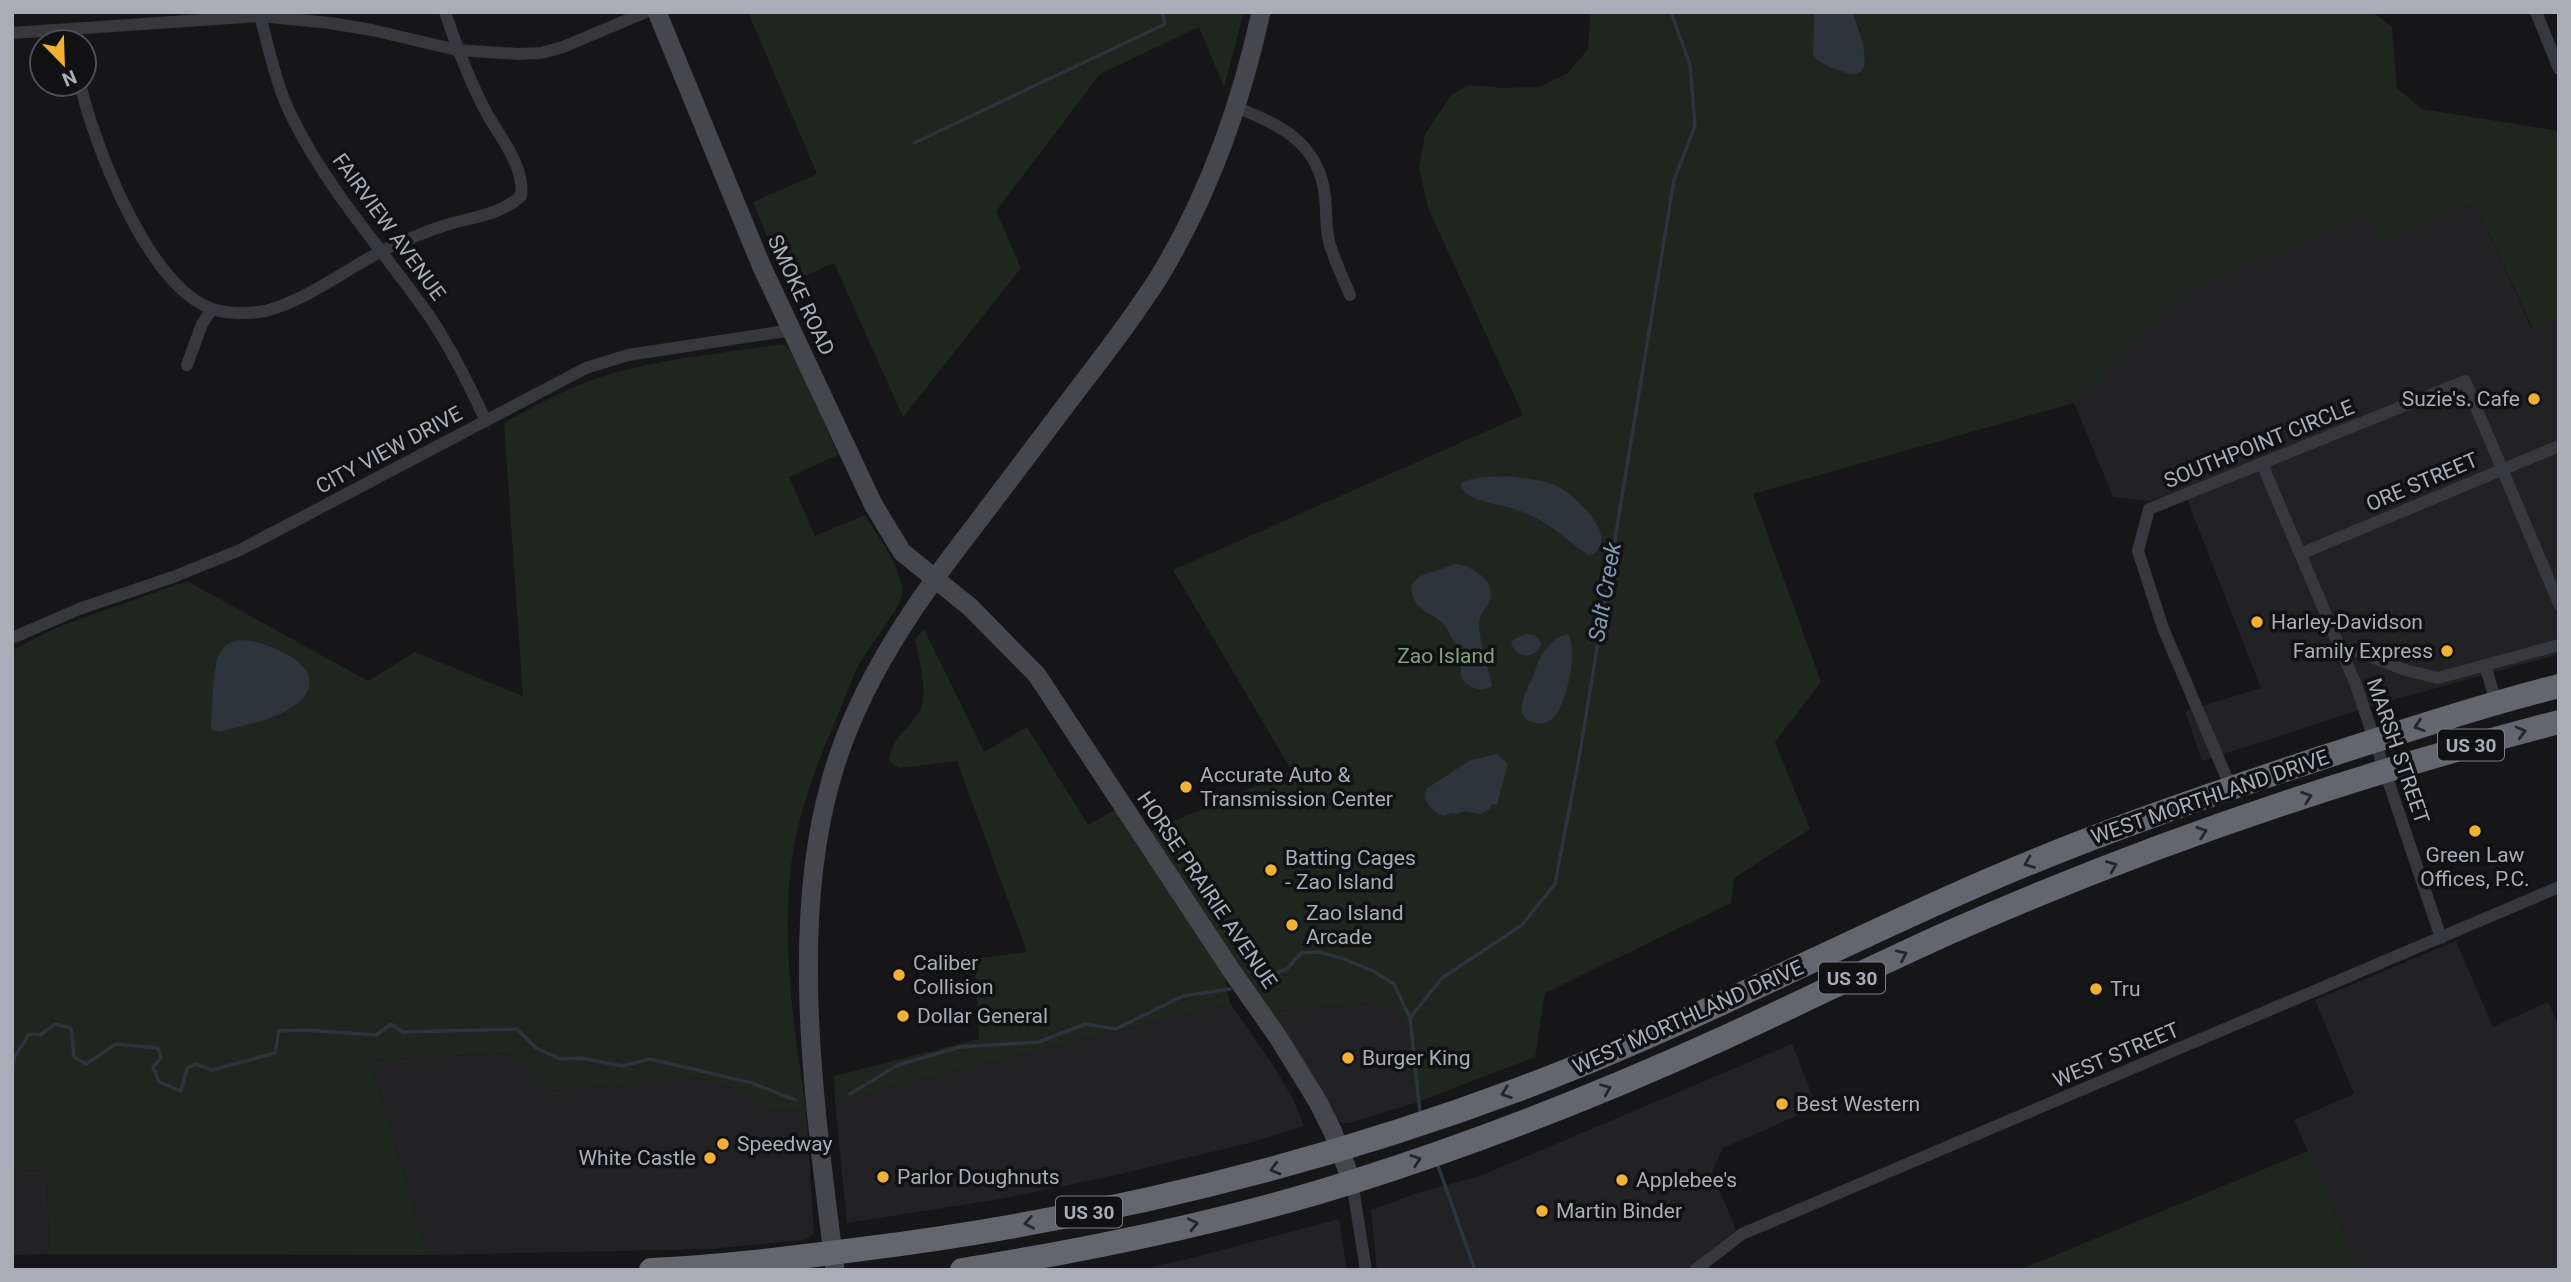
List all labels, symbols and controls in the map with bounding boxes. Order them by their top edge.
north arrow [28,28,98,98]
text: N [59,65,80,91]
street label: FAIRVIEW AVENUE [328,149,450,305]
street label: SMOKE ROAD [763,231,839,359]
place label: Suzie's. Cafe [2402,387,2520,411]
marker: Suzie's. Cafe [2526,391,2542,407]
street label: SOUTHPOINT CIRCLE [2161,395,2358,493]
street label: CITY VIEW DRIVE [312,401,466,499]
street label: ORE STREET [2362,448,2482,516]
water label: Salt Creek [1583,539,1627,644]
place label: Harley-Davidson [2271,610,2423,634]
marker: Harley-Davidson [2249,614,2265,630]
place label: Family Express [2293,639,2433,663]
marker: Family Express [2439,643,2455,659]
park label: Zao Island [1397,644,1495,668]
street label: MARSH STREET [2362,675,2434,827]
one-way arrow [2414,718,2426,733]
one-way arrow [2515,726,2527,740]
road number: US 30 [2438,730,2504,760]
street label: WEST MORTHLAND DRIVE [2088,745,2332,849]
place label: Accurate Auto & Transmission Center [1200,763,1393,811]
marker: Accurate Auto & Transmission Center [1178,779,1194,795]
street label: HORSE PRAIRIE AVENUE [1132,787,1282,993]
one-way arrow [2300,791,2312,805]
marker: Green Law Offices, P.C. [2467,823,2483,839]
one-way arrow [2196,826,2208,840]
place label: Green Law Offices, P.C. [2420,843,2530,891]
place label: Batting Cages - Zao Island [1285,846,1416,894]
one-way arrow [2024,855,2036,869]
one-way arrow [2105,861,2117,875]
marker: Batting Cages - Zao Island [1263,862,1279,878]
place label: Zao Island Arcade [1306,901,1404,949]
marker: Zao Island Arcade [1284,917,1300,933]
one-way arrow [1895,949,1907,963]
place label: Caliber Collision [913,951,993,999]
street label: WEST MORTHLAND DRIVE [1569,955,1807,1079]
road number: US 30 [1819,962,1885,994]
marker: Caliber Collision [891,967,907,983]
place label: Tru [2110,977,2140,1001]
marker: Tru [2088,981,2104,997]
place label: Dollar General [917,1004,1048,1028]
marker: Dollar General [895,1008,911,1024]
street label: WEST STREET [2049,1017,2183,1092]
place label: Burger King [1362,1046,1471,1070]
marker: Burger King [1340,1050,1356,1066]
one-way arrow [1598,1083,1611,1097]
one-way arrow [1501,1085,1513,1099]
place label: Best Western [1796,1092,1920,1116]
marker: Best Western [1774,1096,1790,1112]
place label: Speedway [737,1132,832,1156]
marker: Speedway [715,1136,731,1152]
place label: White Castle [578,1146,696,1170]
marker: White Castle [702,1150,718,1166]
one-way arrow [1410,1154,1422,1168]
one-way arrow [1270,1160,1282,1175]
place label: Parlor Doughnuts [897,1165,1060,1189]
place label: Applebee's [1636,1168,1737,1192]
marker: Parlor Doughnuts [875,1169,891,1185]
marker: Applebee's [1614,1172,1630,1188]
road number: US 30 [1056,1196,1122,1228]
place label: Martin Binder [1556,1199,1682,1223]
marker: Martin Binder [1534,1203,1550,1219]
one-way arrow [1023,1215,1035,1230]
one-way arrow [1187,1218,1199,1232]

